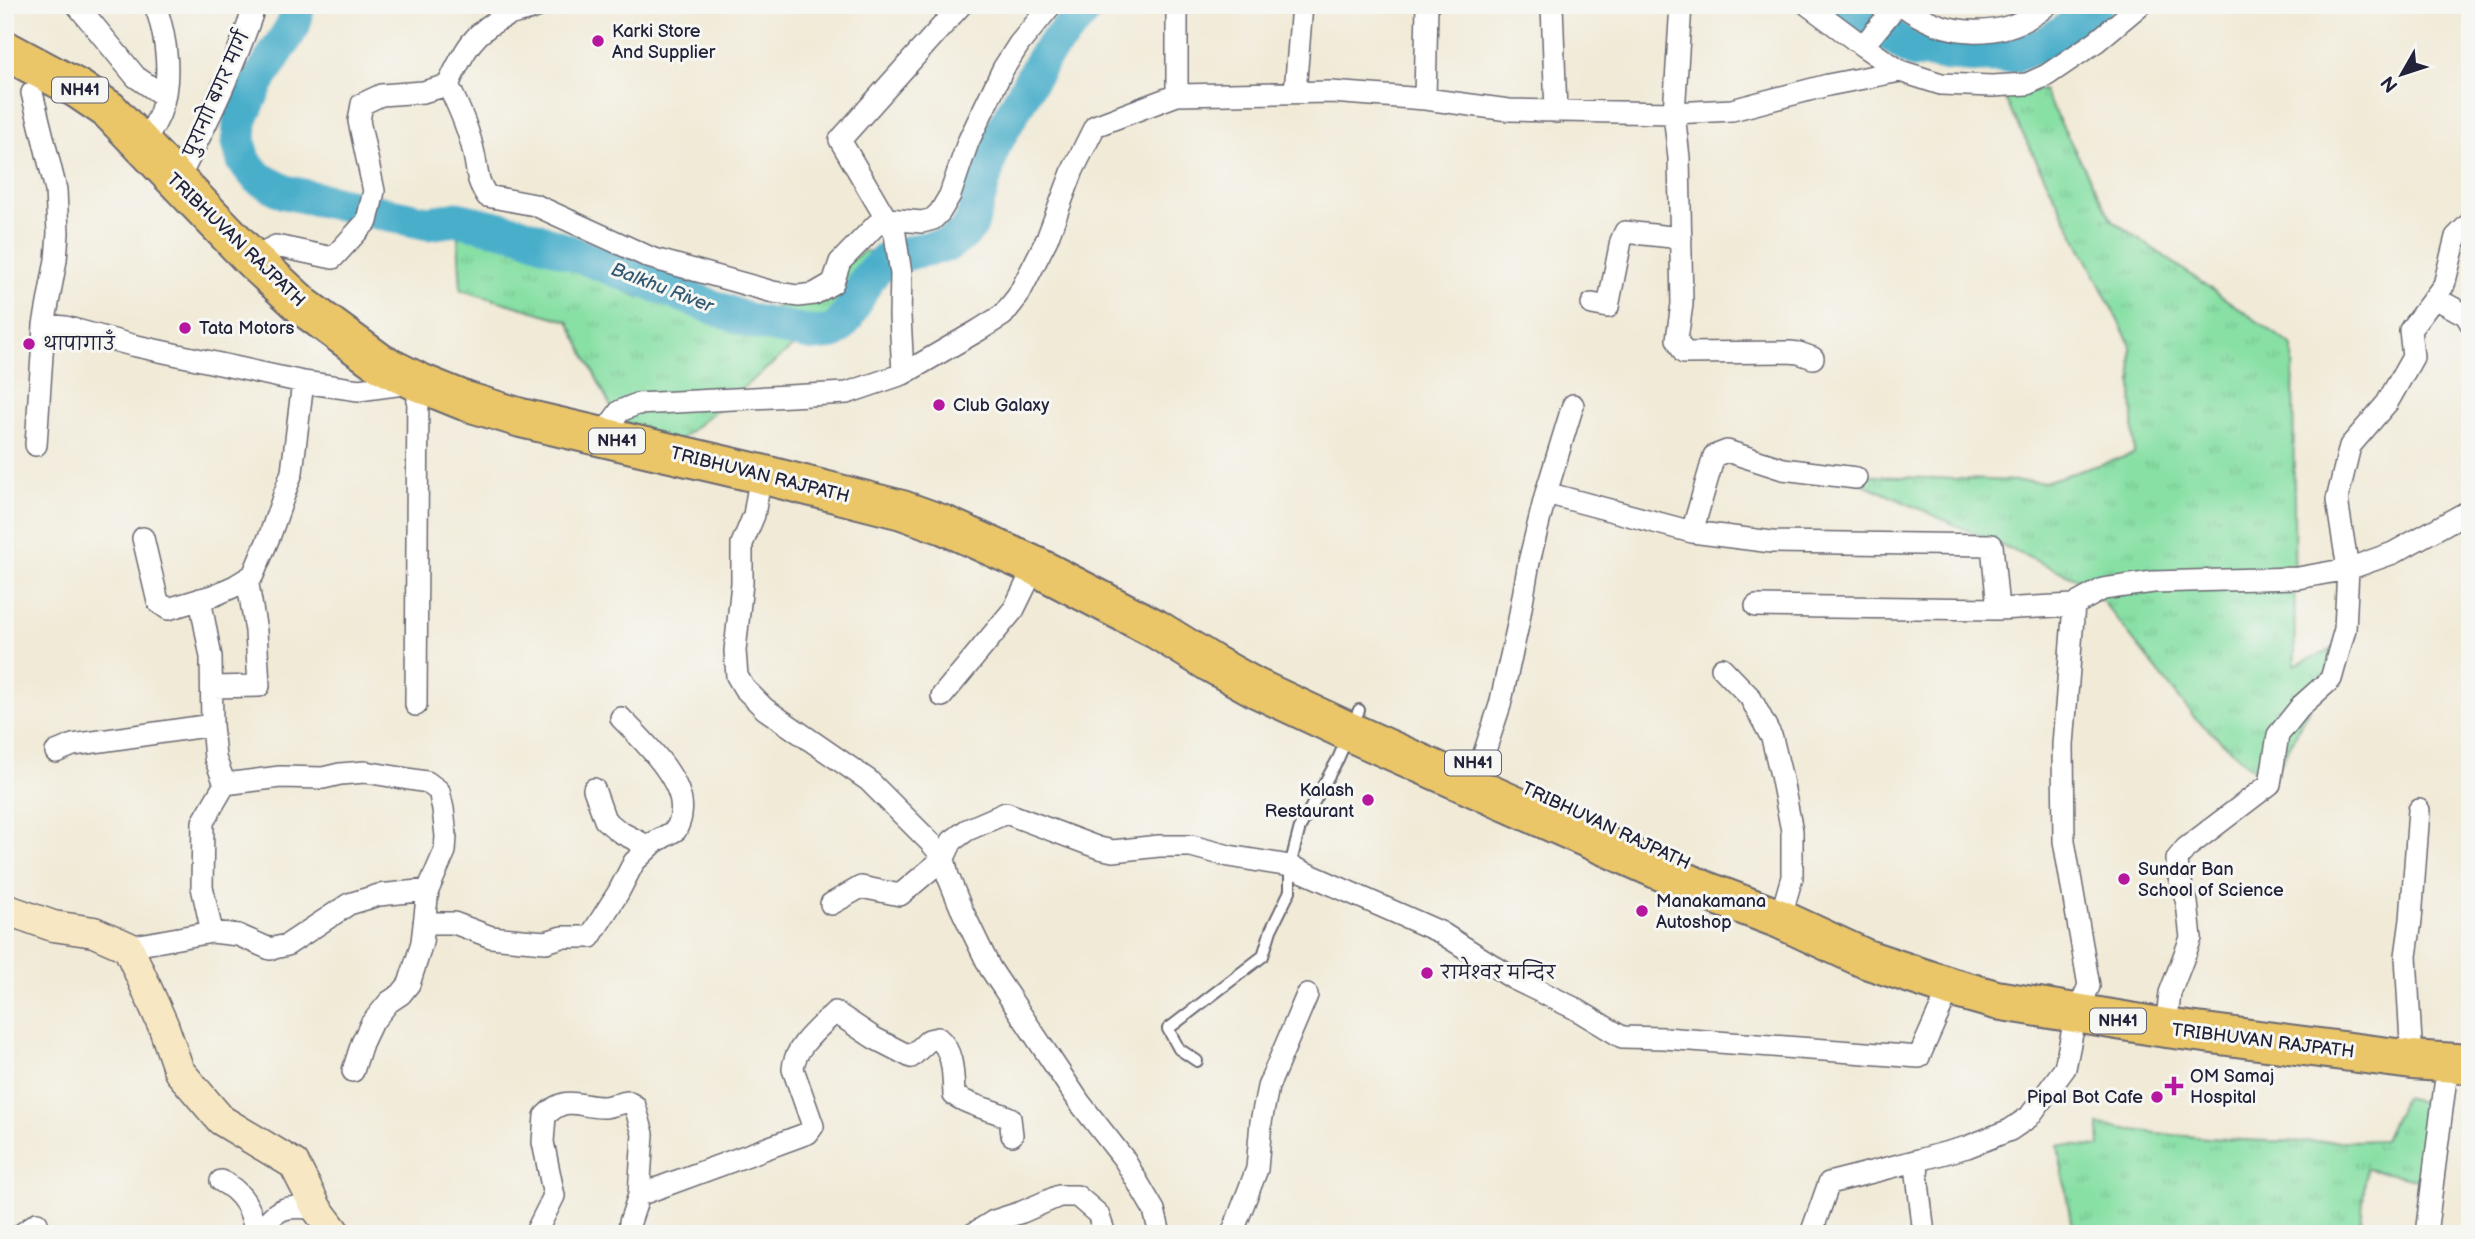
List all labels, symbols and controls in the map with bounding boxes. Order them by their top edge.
place label: Karki Store And Supplier [612,21,716,63]
street label: पुरानाो बगर मार्ग [176,25,256,162]
marker: Karki Store And Supplier [590,33,606,49]
north arrow [2366,38,2436,108]
text: N [2377,71,2403,97]
road number: NH41 [52,78,108,102]
street label: TRIBHUVAN RAJPATH [163,169,309,311]
water label: Balkhu River [608,258,717,318]
place label: Tata Motors [199,318,294,339]
marker: Tata Motors [177,320,193,336]
place label: थापागाउँ [43,329,116,355]
marker: थापागाउँ [21,336,37,352]
place label: Club Galaxy [953,395,1050,416]
marker: Club Galaxy [931,397,947,413]
road number: NH41 [589,428,645,454]
street label: TRIBHUVAN RAJPATH [668,443,852,507]
road number: NH41 [1445,750,1501,776]
street label: TRIBHUVAN RAJPATH [1518,778,1694,874]
place label: Kalash Restaurant [1264,780,1354,822]
marker: Kalash Restaurant [1360,792,1376,808]
place label: Sundar Ban School of Science [2138,859,2284,901]
marker: Sundar Ban School of Science [2116,871,2132,887]
place label: Manakamana Autoshop [1656,891,1766,933]
marker: Manakamana Autoshop [1634,903,1650,919]
place label: रामेश्वर मन्दिर [1440,956,1557,984]
marker: रामेश्वर मन्दिर [1419,965,1435,981]
road number: NH41 [2090,1009,2146,1034]
street label: TRIBHUVAN RAJPATH [2171,1019,2355,1063]
place label: OM Samaj Hospital [2190,1066,2274,1108]
marker: OM Samaj Hospital [2164,1076,2184,1096]
place label: Pipal Bot Cafe [2027,1087,2143,1108]
marker: Pipal Bot Cafe [2149,1089,2165,1105]

